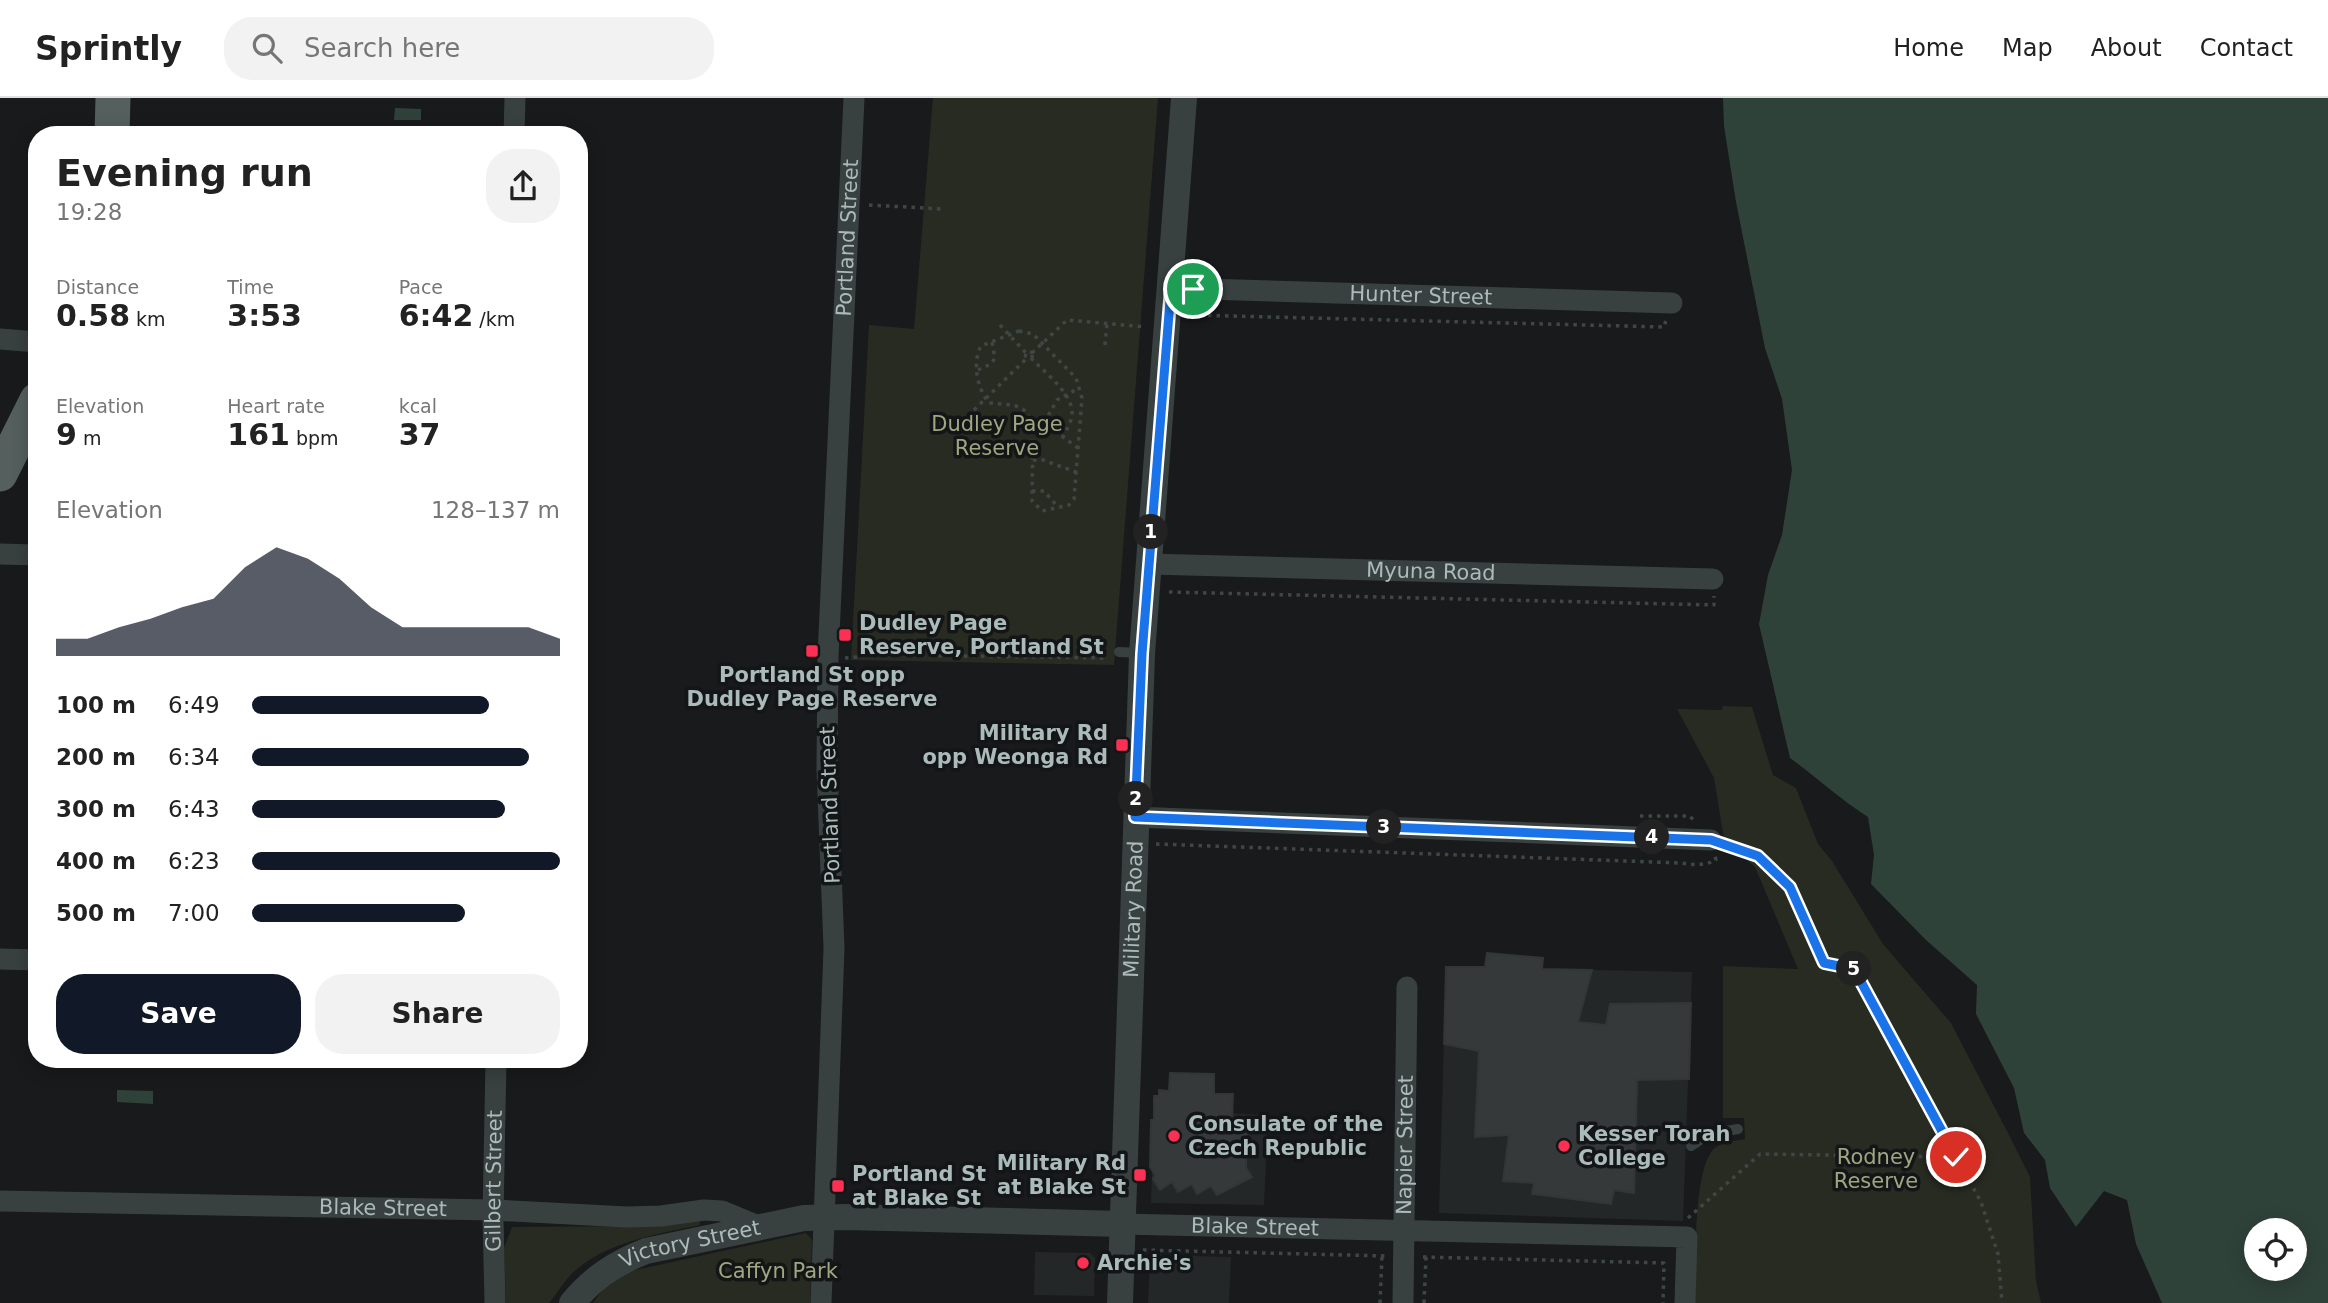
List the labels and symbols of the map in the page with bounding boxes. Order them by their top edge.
street label: Portland Street [832,159,863,317]
pin [1163,259,1223,319]
street label: Hunter Street [1349,281,1493,310]
park label: Dudley Page Reserve [931,412,1063,460]
pin: 1 [1134,514,1168,550]
street label: Myuna Road [1366,558,1496,585]
place label: Dudley Page Reserve, Portland St [859,611,1104,659]
marker: Dudley Page Reserve, Portland St [837,627,853,643]
marker: Portland St opp Dudley Page Reserve [804,643,820,659]
place label: Portland St opp Dudley Page Reserve [687,663,937,711]
place label: Military Rd opp Weonga Rd [922,721,1108,769]
street label: Portland Street [815,726,845,884]
marker: Military Rd opp Weonga Rd [1114,737,1130,753]
pin: 2 [1118,782,1154,816]
pin: 3 [1366,810,1402,844]
pin: 4 [1634,820,1670,854]
street label: Military Road [1119,840,1148,978]
pin: 5 [1836,952,1871,986]
street label: Napier Street [1392,1075,1418,1215]
street label: Gilbert Street [481,1110,507,1252]
place label: Consulate of the Czech Republic [1188,1112,1383,1160]
place label: Kesser Torah College [1578,1122,1731,1170]
pin [1926,1127,1986,1187]
marker: Consulate of the Czech Republic [1166,1128,1182,1144]
marker: Kesser Torah College [1556,1138,1572,1154]
park label: Rodney Reserve [1834,1145,1918,1193]
place label: Military Rd at Blake St [997,1151,1126,1199]
place label: Portland St at Blake St [852,1162,986,1210]
marker: Military Rd at Blake St [1132,1167,1148,1183]
marker: Portland St at Blake St [830,1178,846,1194]
street label: Blake Street [319,1195,447,1221]
street label: Blake Street [1191,1214,1319,1241]
street label: Victory Street [616,1215,763,1273]
place label: Archie's [1097,1251,1191,1275]
marker: Archie's [1075,1255,1091,1271]
park label: Caffyn Park [718,1259,839,1283]

